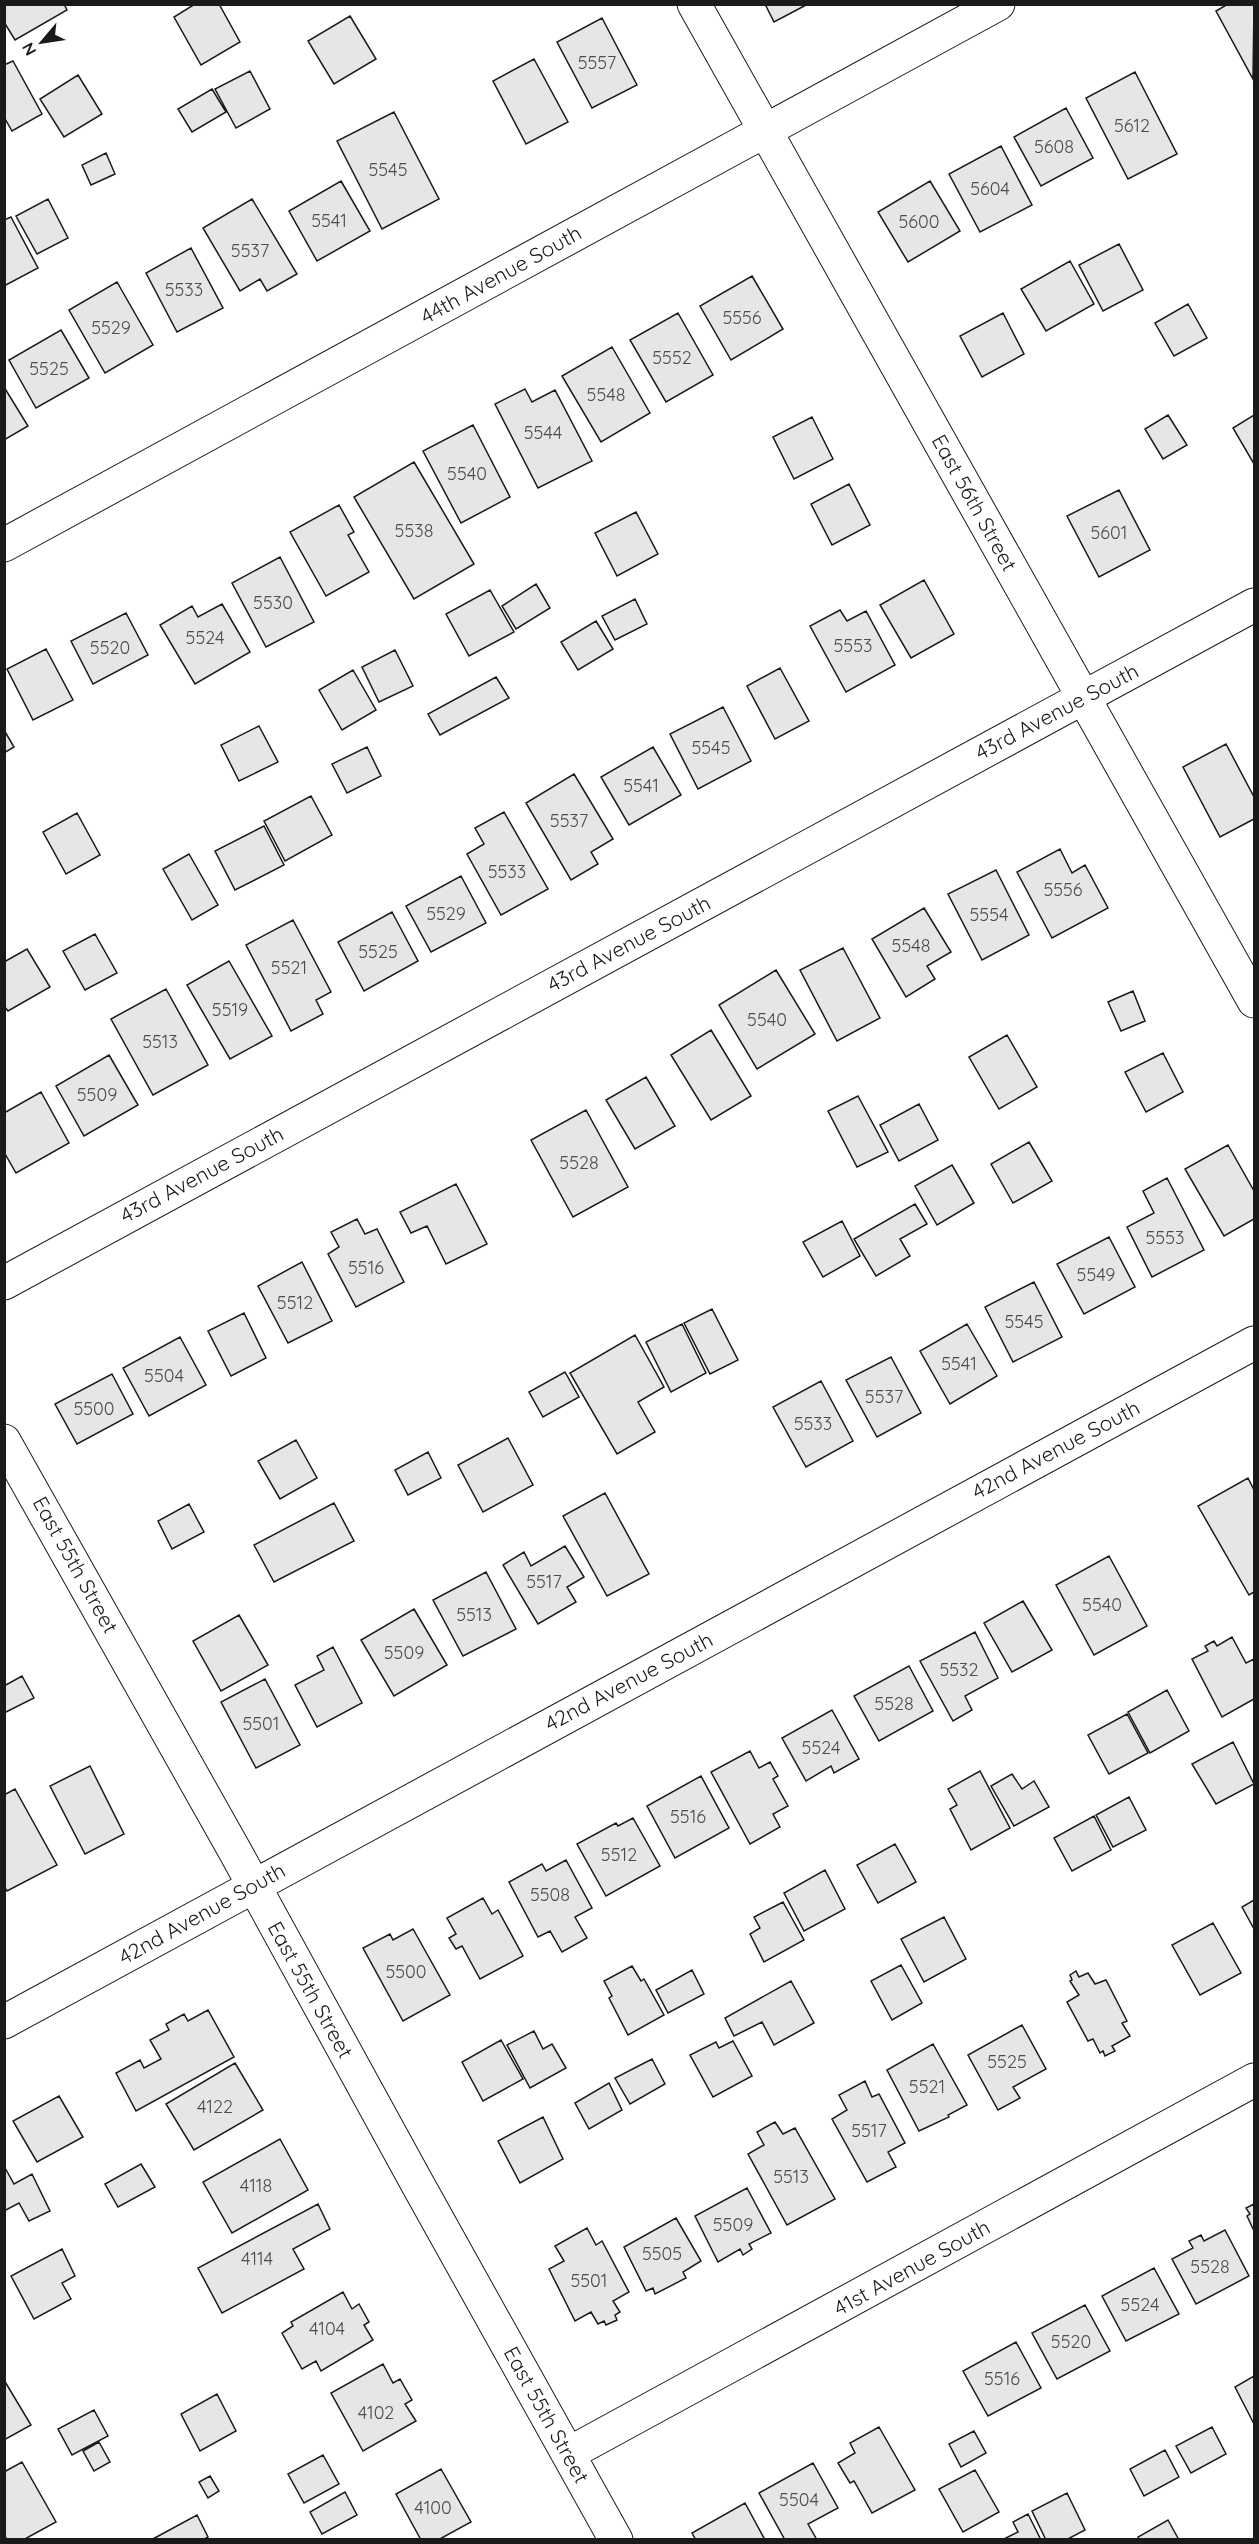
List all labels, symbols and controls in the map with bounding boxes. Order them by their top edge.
north arrow [12,12,72,72]
text: N [17,39,40,59]
house number: 5557 [578,51,616,74]
house number: 5612 [1114,114,1150,137]
house number: 5608 [1034,135,1074,158]
house number: 5545 [368,158,408,181]
house number: 5604 [970,177,1010,200]
house number: 5541 [311,209,347,232]
house number: 5600 [899,210,939,233]
street label: 44th Avenue South [416,219,586,329]
house number: 5537 [231,239,269,262]
house number: 5533 [165,278,203,301]
house number: 5556 [722,306,762,329]
house number: 5529 [91,316,131,339]
house number: 5552 [652,346,692,369]
house number: 5525 [29,357,69,380]
house number: 5548 [587,383,625,406]
house number: 5544 [524,421,562,444]
street label: East 56th Street [927,430,1023,575]
house number: 5540 [447,462,487,485]
house number: 5538 [395,519,433,542]
house number: 5601 [1091,521,1127,544]
house number: 5530 [253,591,293,614]
house number: 5524 [186,626,224,649]
house number: 5553 [834,634,872,657]
house number: 5520 [90,636,130,659]
street label: 43rd Avenue South [970,657,1143,765]
house number: 5545 [691,736,731,759]
house number: 5541 [623,774,659,797]
house number: 5537 [550,809,588,832]
house number: 5533 [488,860,526,883]
house number: 5556 [1043,878,1083,901]
street label: 43rd Avenue South [542,889,715,997]
house number: 5529 [426,902,466,925]
house number: 5554 [970,903,1008,926]
house number: 5548 [892,934,930,957]
house number: 5525 [358,940,398,963]
house number: 5521 [271,956,307,979]
house number: 5519 [212,998,248,1021]
house number: 5540 [747,1008,787,1031]
house number: 5513 [142,1030,178,1053]
house number: 5509 [77,1083,117,1106]
street label: 43rd Avenue South [115,1120,288,1228]
house number: 5528 [559,1151,599,1174]
house number: 5553 [1146,1226,1184,1249]
house number: 5516 [348,1256,384,1279]
house number: 5549 [1077,1263,1115,1286]
house number: 5512 [277,1291,313,1314]
house number: 5545 [1004,1310,1044,1333]
house number: 5541 [941,1352,977,1375]
house number: 5504 [144,1364,184,1387]
house number: 5537 [865,1385,903,1408]
street label: 42nd Avenue South [967,1394,1144,1504]
house number: 5500 [73,1397,115,1420]
house number: 5533 [794,1412,832,1435]
street label: East 55th Street [28,1492,124,1637]
house number: 5517 [526,1570,562,1593]
house number: 5540 [1082,1593,1122,1616]
house number: 5513 [456,1603,492,1626]
street label: 42nd Avenue South [540,1626,717,1736]
house number: 5509 [384,1641,424,1664]
house number: 5532 [939,1658,979,1681]
house number: 5528 [874,1692,914,1715]
house number: 5501 [243,1712,280,1735]
house number: 5524 [802,1736,840,1759]
house number: 5516 [670,1805,706,1828]
house number: 5512 [601,1843,637,1866]
street label: 42nd Avenue South [114,1857,289,1970]
house number: 5508 [530,1883,570,1906]
street label: East 55th Street [263,1917,359,2062]
house number: 5500 [385,1960,427,1983]
house number: 5525 [987,2050,1027,2073]
house number: 5521 [909,2075,945,2098]
house number: 4122 [197,2095,233,2118]
house number: 5517 [851,2119,887,2142]
house number: 5513 [773,2165,809,2188]
house number: 4118 [240,2174,272,2197]
house number: 5509 [713,2213,753,2236]
street label: 41st Avenue South [829,2213,994,2321]
house number: 5505 [642,2242,682,2265]
house number: 4114 [241,2247,273,2270]
house number: 5528 [1190,2255,1230,2278]
house number: 5501 [571,2269,608,2292]
house number: 5524 [1121,2293,1159,2316]
house number: 4104 [309,2317,345,2340]
house number: 5520 [1051,2330,1091,2353]
street label: East 55th Street [499,2342,595,2487]
house number: 5516 [984,2367,1020,2390]
house number: 4102 [358,2401,394,2424]
house number: 5504 [779,2488,819,2511]
house number: 4100 [414,2496,452,2519]

